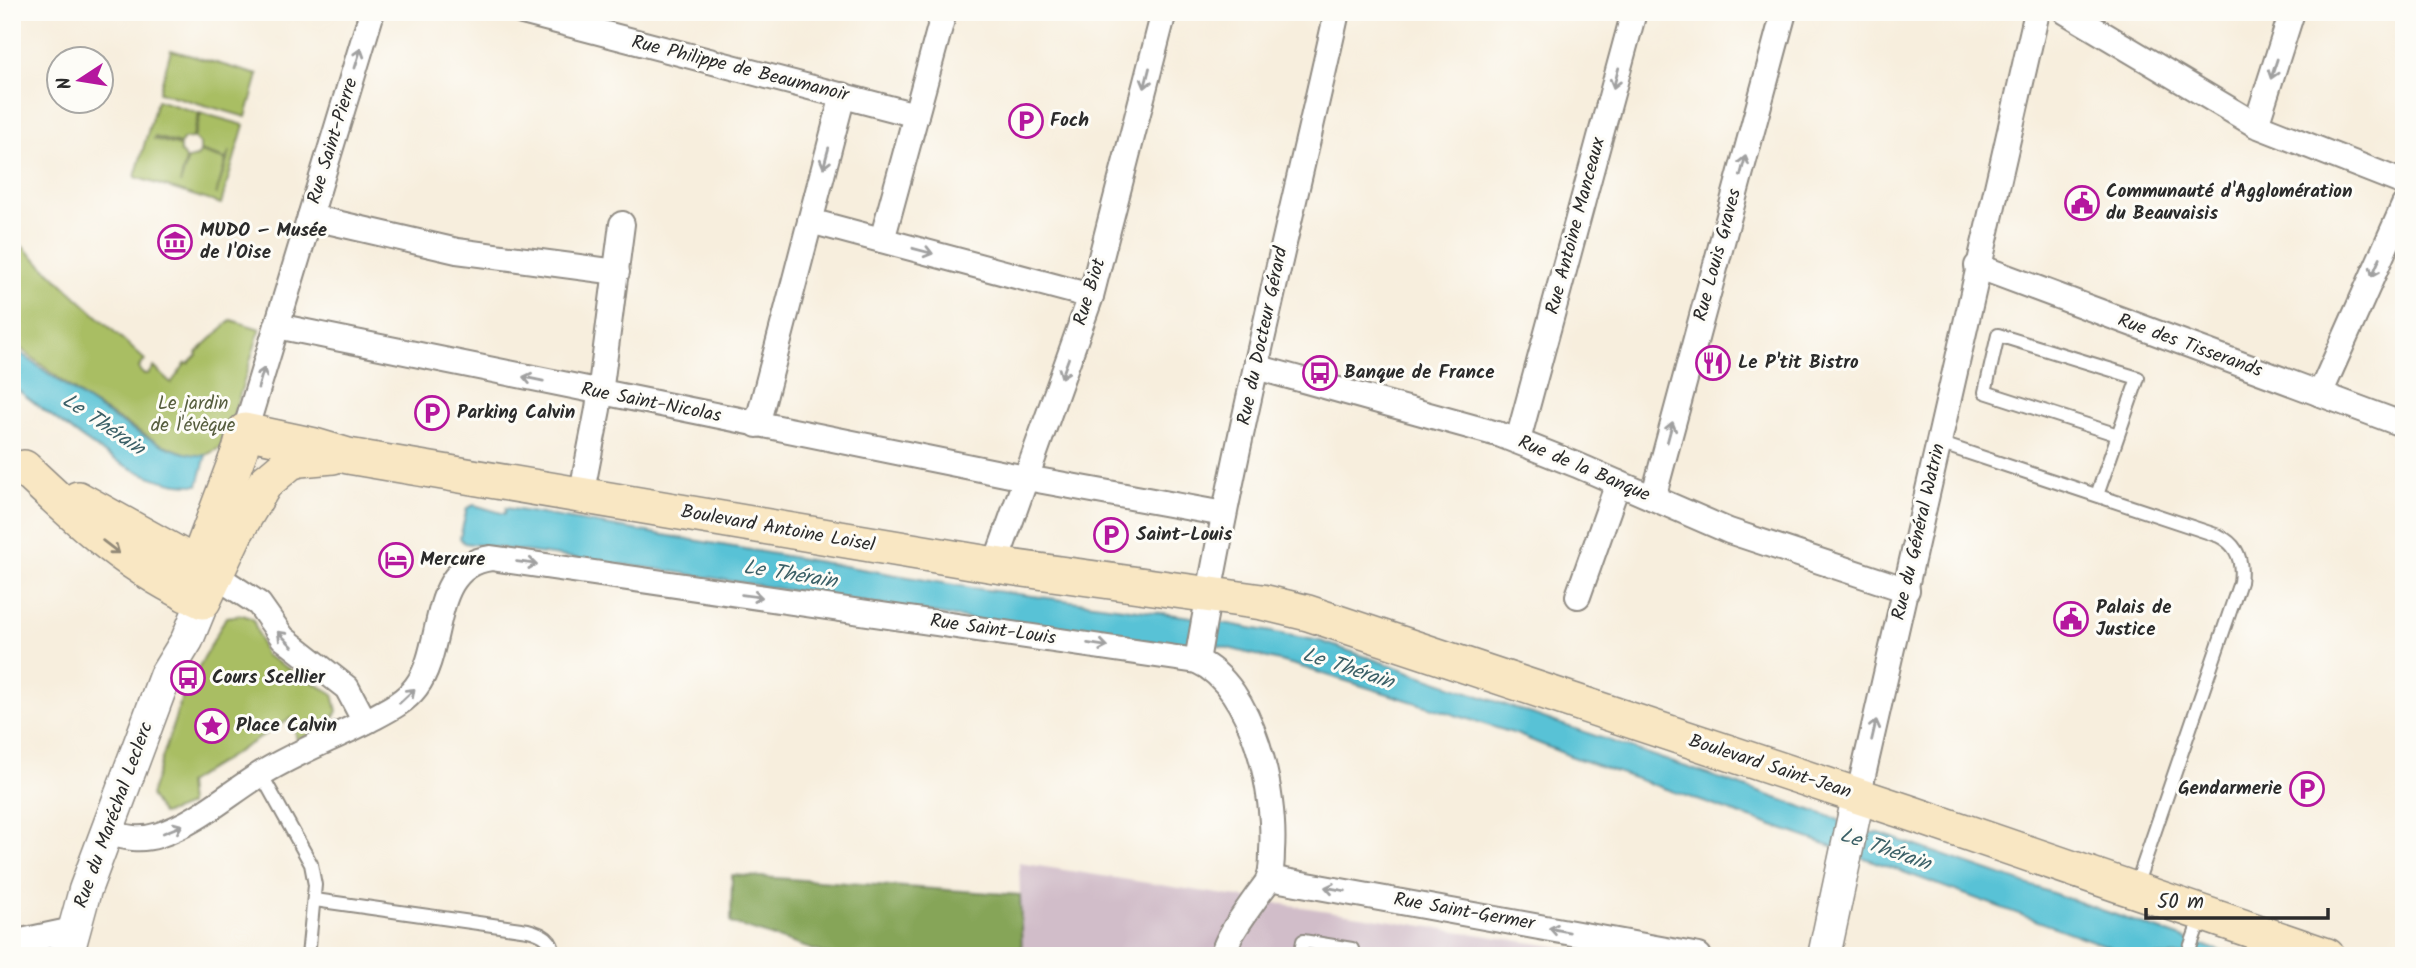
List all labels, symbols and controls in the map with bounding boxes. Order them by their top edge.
street label: Rue Philippe de Beaumanoir [628,27,853,111]
north arrow [46,46,116,116]
one-way arrow [352,47,365,69]
one-way arrow [2267,57,2279,79]
one-way arrow [1140,66,1153,89]
one-way arrow [1609,66,1622,89]
text: N [49,74,81,92]
street label: Rue Saint-Pierre [300,74,367,208]
parking icon: Foch [1007,102,1045,140]
place label: Foch [1050,106,1089,136]
street label: Rue Antoine Manceaux [1538,133,1614,318]
one-way arrow [819,147,832,169]
one-way arrow [1737,155,1750,177]
place label: Communauté d'Agglomération du Beauvaisis [2106,177,2353,229]
public building icon: Communauté d'Agglomération du Beauvaisis [2063,184,2101,222]
street label: Rue Louis Graves [1686,185,1750,325]
place label: MUDO – Musée de l'Oise [200,216,327,268]
museum icon: MUDO – Musée de l'Oise [156,223,194,261]
street label: Rue du Docteur Gérard [1229,243,1297,428]
one-way arrow [912,246,934,259]
street label: Rue Biot [1066,254,1115,329]
one-way arrow [2369,256,2382,277]
street label: Rue des Tisserands [2113,306,2267,386]
restaurant icon: Le P'tit Bistro [1694,344,1732,382]
place label: Le P'tit Bistro [1738,348,1859,378]
bus stop icon: Banque de France [1301,354,1339,392]
one-way arrow [1058,356,1070,378]
place label: Banque de France [1344,358,1495,388]
one-way arrow [256,368,269,390]
one-way arrow [522,372,545,386]
street label: Rue Saint-Nicolas [578,375,724,431]
water label: Le Thérain [55,385,153,466]
park label: Le jardin de l'évèque [151,389,236,441]
parking icon: Parking Calvin [413,394,451,432]
place label: Parking Calvin [457,398,575,428]
one-way arrow [1664,422,1677,444]
street label: Rue de la Banque [1513,428,1655,511]
street label: Rue du Général Watrin [1884,441,1954,623]
street label: Boulevard Antoine Loisel [679,497,878,561]
parking icon: Saint-Louis [1092,516,1130,554]
place label: Saint-Louis [1136,520,1233,550]
one-way arrow [101,540,120,554]
hotel icon: Mercure [377,541,415,579]
place label: Mercure [420,545,485,575]
water label: Le Thérain [741,551,841,599]
one-way arrow [515,557,537,570]
one-way arrow [740,590,763,603]
place label: Palais de Justice [2096,593,2172,645]
public building icon: Palais de Justice [2052,600,2090,638]
street label: Rue Saint-Louis [928,606,1058,654]
one-way arrow [277,631,294,648]
one-way arrow [1086,639,1109,652]
water label: Le Thérain [1298,639,1400,700]
bus stop icon: Cours Scellier [169,659,207,697]
place label: Cours Scellier [212,663,326,693]
one-way arrow [398,688,416,704]
place icon: Place Calvin [193,707,231,745]
place label: Place Calvin [236,711,337,741]
street label: Rue du Maréchal Leclerc [66,718,162,912]
one-way arrow [1868,719,1881,742]
street label: Boulevard Saint-Jean [1685,727,1855,807]
parking icon: Gendarmerie [2288,770,2326,808]
place label: Gendarmerie [2178,774,2282,804]
water label: Le Thérain [1835,819,1937,881]
one-way arrow [162,822,184,835]
scale bar [2146,877,2328,921]
one-way arrow [1325,882,1347,895]
street label: Rue Saint-Germer [1391,885,1538,939]
text: 50 m [2157,886,2204,919]
one-way arrow [1548,922,1571,936]

